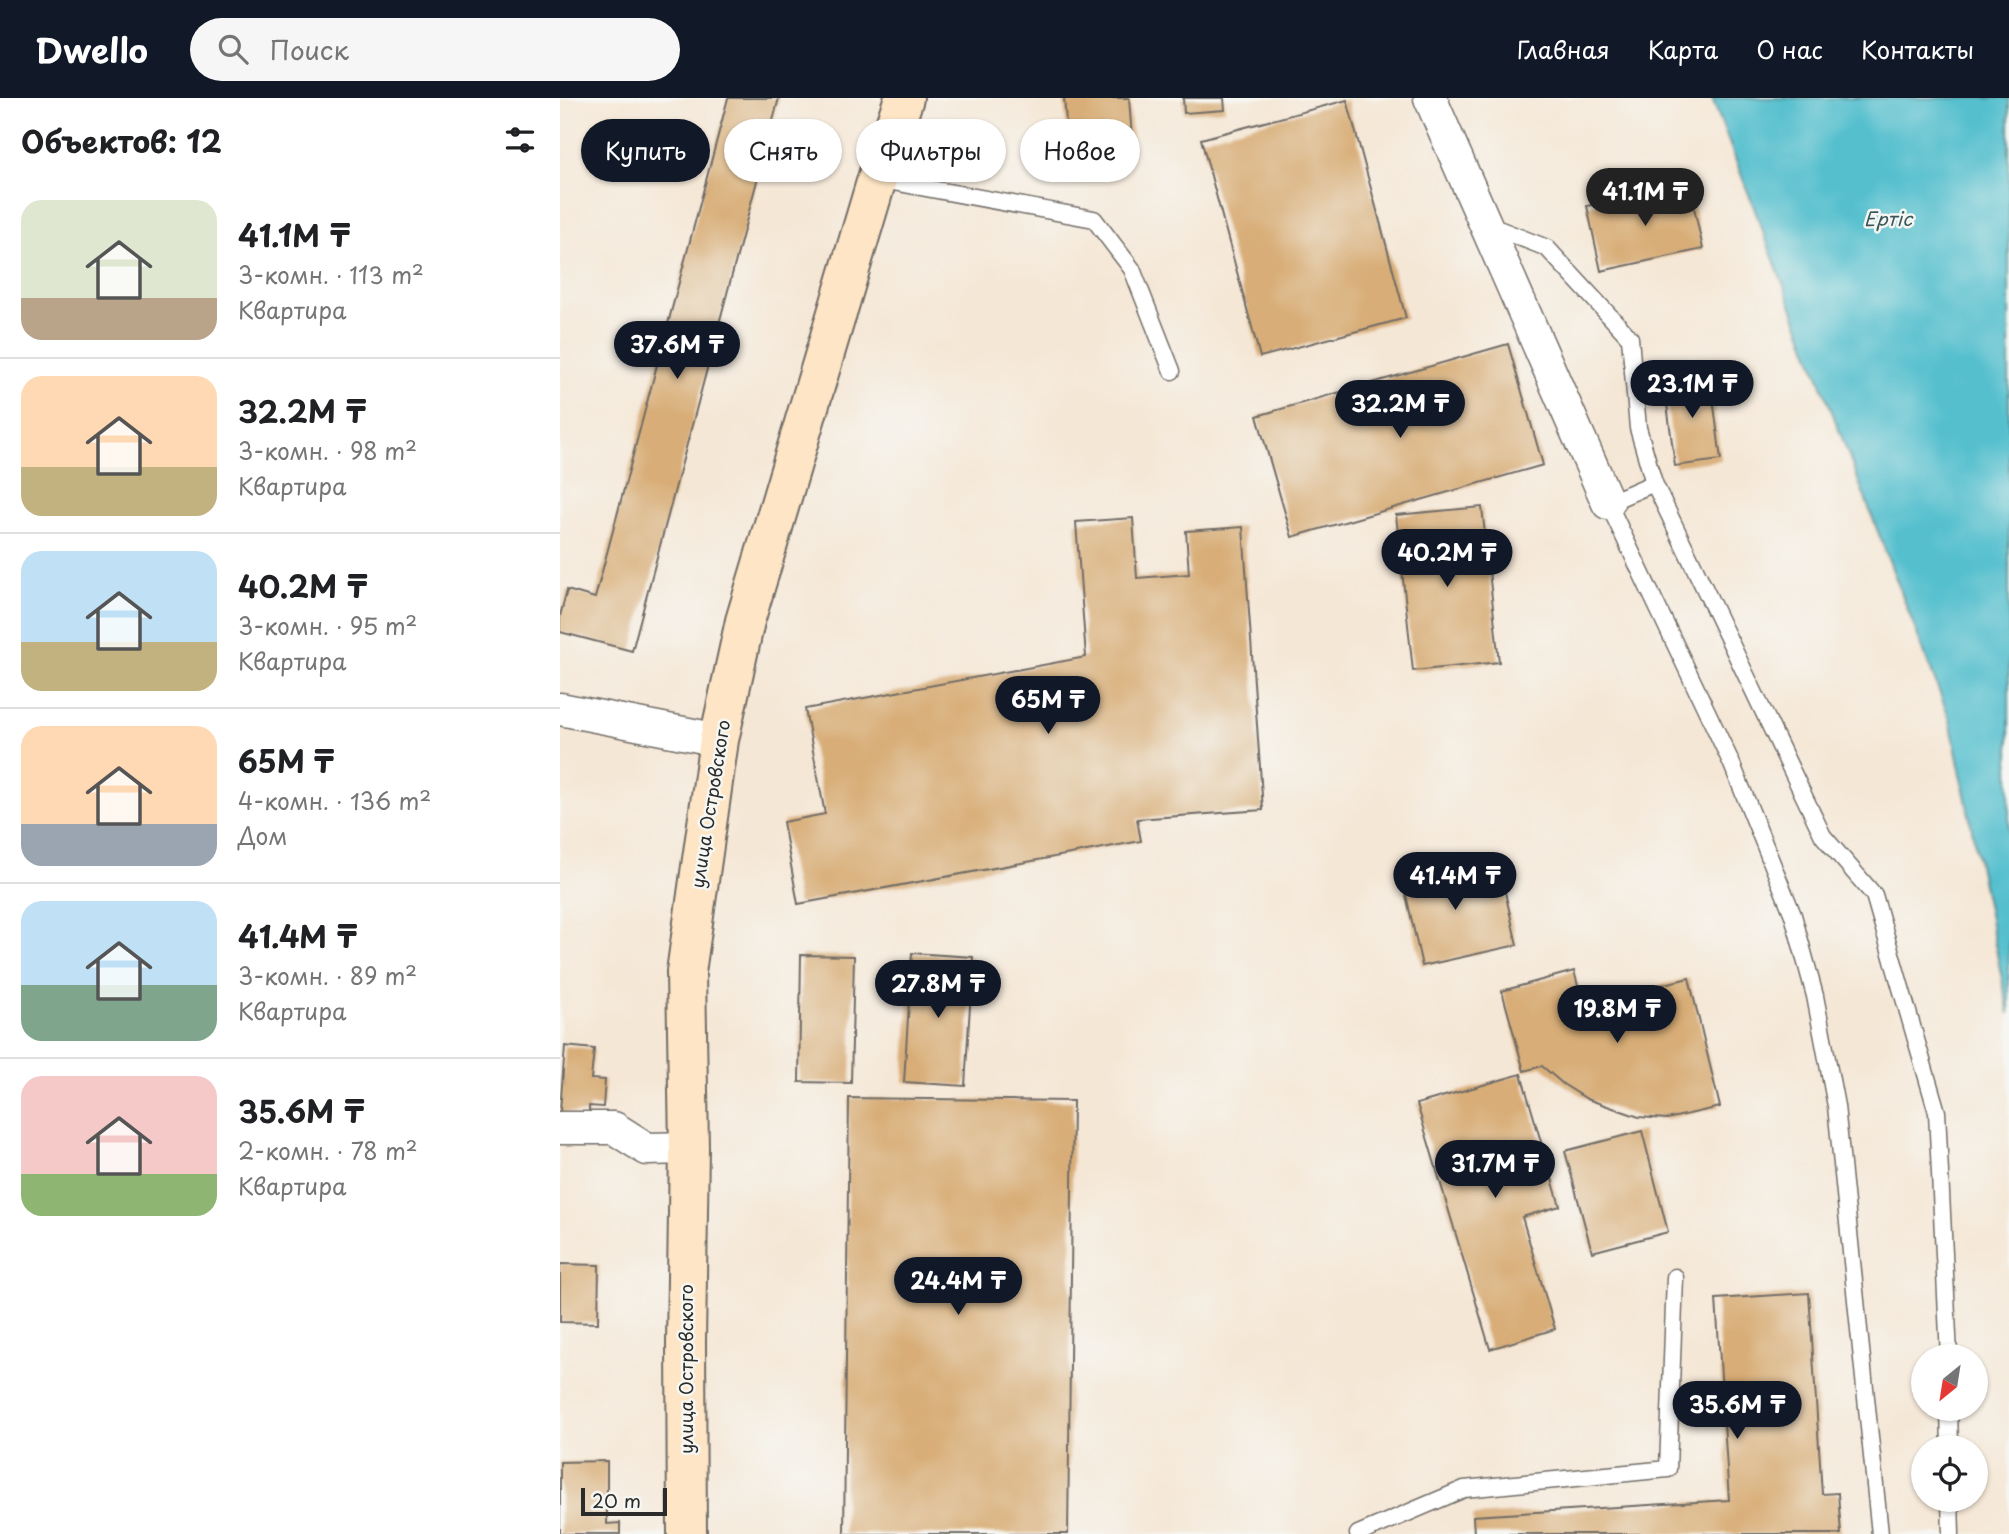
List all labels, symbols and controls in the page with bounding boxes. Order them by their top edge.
search box [190,18,680,81]
text: Dwello [35,24,148,74]
icon: search [214,30,252,68]
text: Поиск [270,30,349,69]
text: Главная [1517,31,1610,67]
text: Карта [1648,31,1718,67]
text: О нас [1756,31,1823,67]
text: Контакты [1861,31,1974,67]
text: Объектов: 12 [21,118,222,163]
chip: Купить [581,119,710,182]
chip: Снять [724,119,842,182]
chip: Фильтры [856,119,1006,182]
chip: Новое [1020,119,1140,182]
icon: filters [501,121,539,159]
pin: 41.1M ₸ [1580,169,1710,228]
text: 41.1M ₸ [1602,173,1688,208]
water label: Ертіс [1864,204,1914,232]
text: 41.1M ₸ [238,212,350,257]
icon: home [77,228,161,312]
text: 3-комн. · 113 m² [238,257,424,292]
text: Квартира [238,292,346,327]
pin: 37.6M ₸ [612,322,742,381]
text: 37.6M ₸ [630,326,724,361]
pin: 23.1M ₸ [1627,360,1757,420]
text: 23.1M ₸ [1647,365,1737,400]
pin: 32.2M ₸ [1335,380,1465,440]
text: 32.2M ₸ [1351,385,1449,420]
text: 32.2M ₸ [238,388,366,433]
icon: home [77,404,161,488]
text: 3-комн. · 98 m² [238,433,417,468]
text: Квартира [238,468,346,503]
pin: 40.2M ₸ [1382,530,1512,589]
text: 40.2M ₸ [1397,534,1497,569]
text: 40.2M ₸ [238,563,367,608]
icon: home [77,579,161,663]
text: 3-комн. · 95 m² [238,608,417,643]
text: Квартира [238,643,346,678]
pin: 65M ₸ [999,676,1097,736]
text: 65M ₸ [1011,681,1085,716]
street label: улица Островского [683,718,736,890]
text: 65M ₸ [238,738,334,783]
icon: home [77,754,161,838]
text: 4-комн. · 136 m² [238,783,431,818]
text: Дом [238,818,287,853]
pin: 41.4M ₸ [1390,852,1520,912]
text: 41.4M ₸ [1409,857,1501,892]
text: 41.4M ₸ [238,913,357,958]
icon: home [77,929,161,1013]
text: 3-комн. · 89 m² [238,958,417,993]
pin: 27.8M ₸ [873,960,1003,1020]
text: 27.8M ₸ [891,965,985,1000]
pin: 19.8M ₸ [1552,986,1682,1045]
text: 19.8M ₸ [1573,990,1661,1025]
text: Квартира [238,993,346,1028]
text: 35.6M ₸ [238,1088,364,1133]
icon: home [77,1104,161,1188]
text: 2-комн. · 78 m² [238,1133,418,1168]
pin: 31.7M ₸ [1430,1140,1560,1200]
text: 31.7M ₸ [1451,1145,1539,1180]
text: Квартира [238,1168,346,1203]
pin: 24.4M ₸ [893,1258,1023,1317]
text: 24.4M ₸ [910,1262,1006,1297]
street label: улица Островского [672,1284,699,1454]
north arrow [1911,1344,1988,1421]
map controls [1911,1344,1988,1512]
pin: 35.6M ₸ [1672,1382,1802,1441]
text: 35.6M ₸ [1689,1386,1785,1421]
button: locate [1911,1435,1988,1512]
scale bar [581,1485,667,1517]
text: 20 m [592,1486,641,1514]

